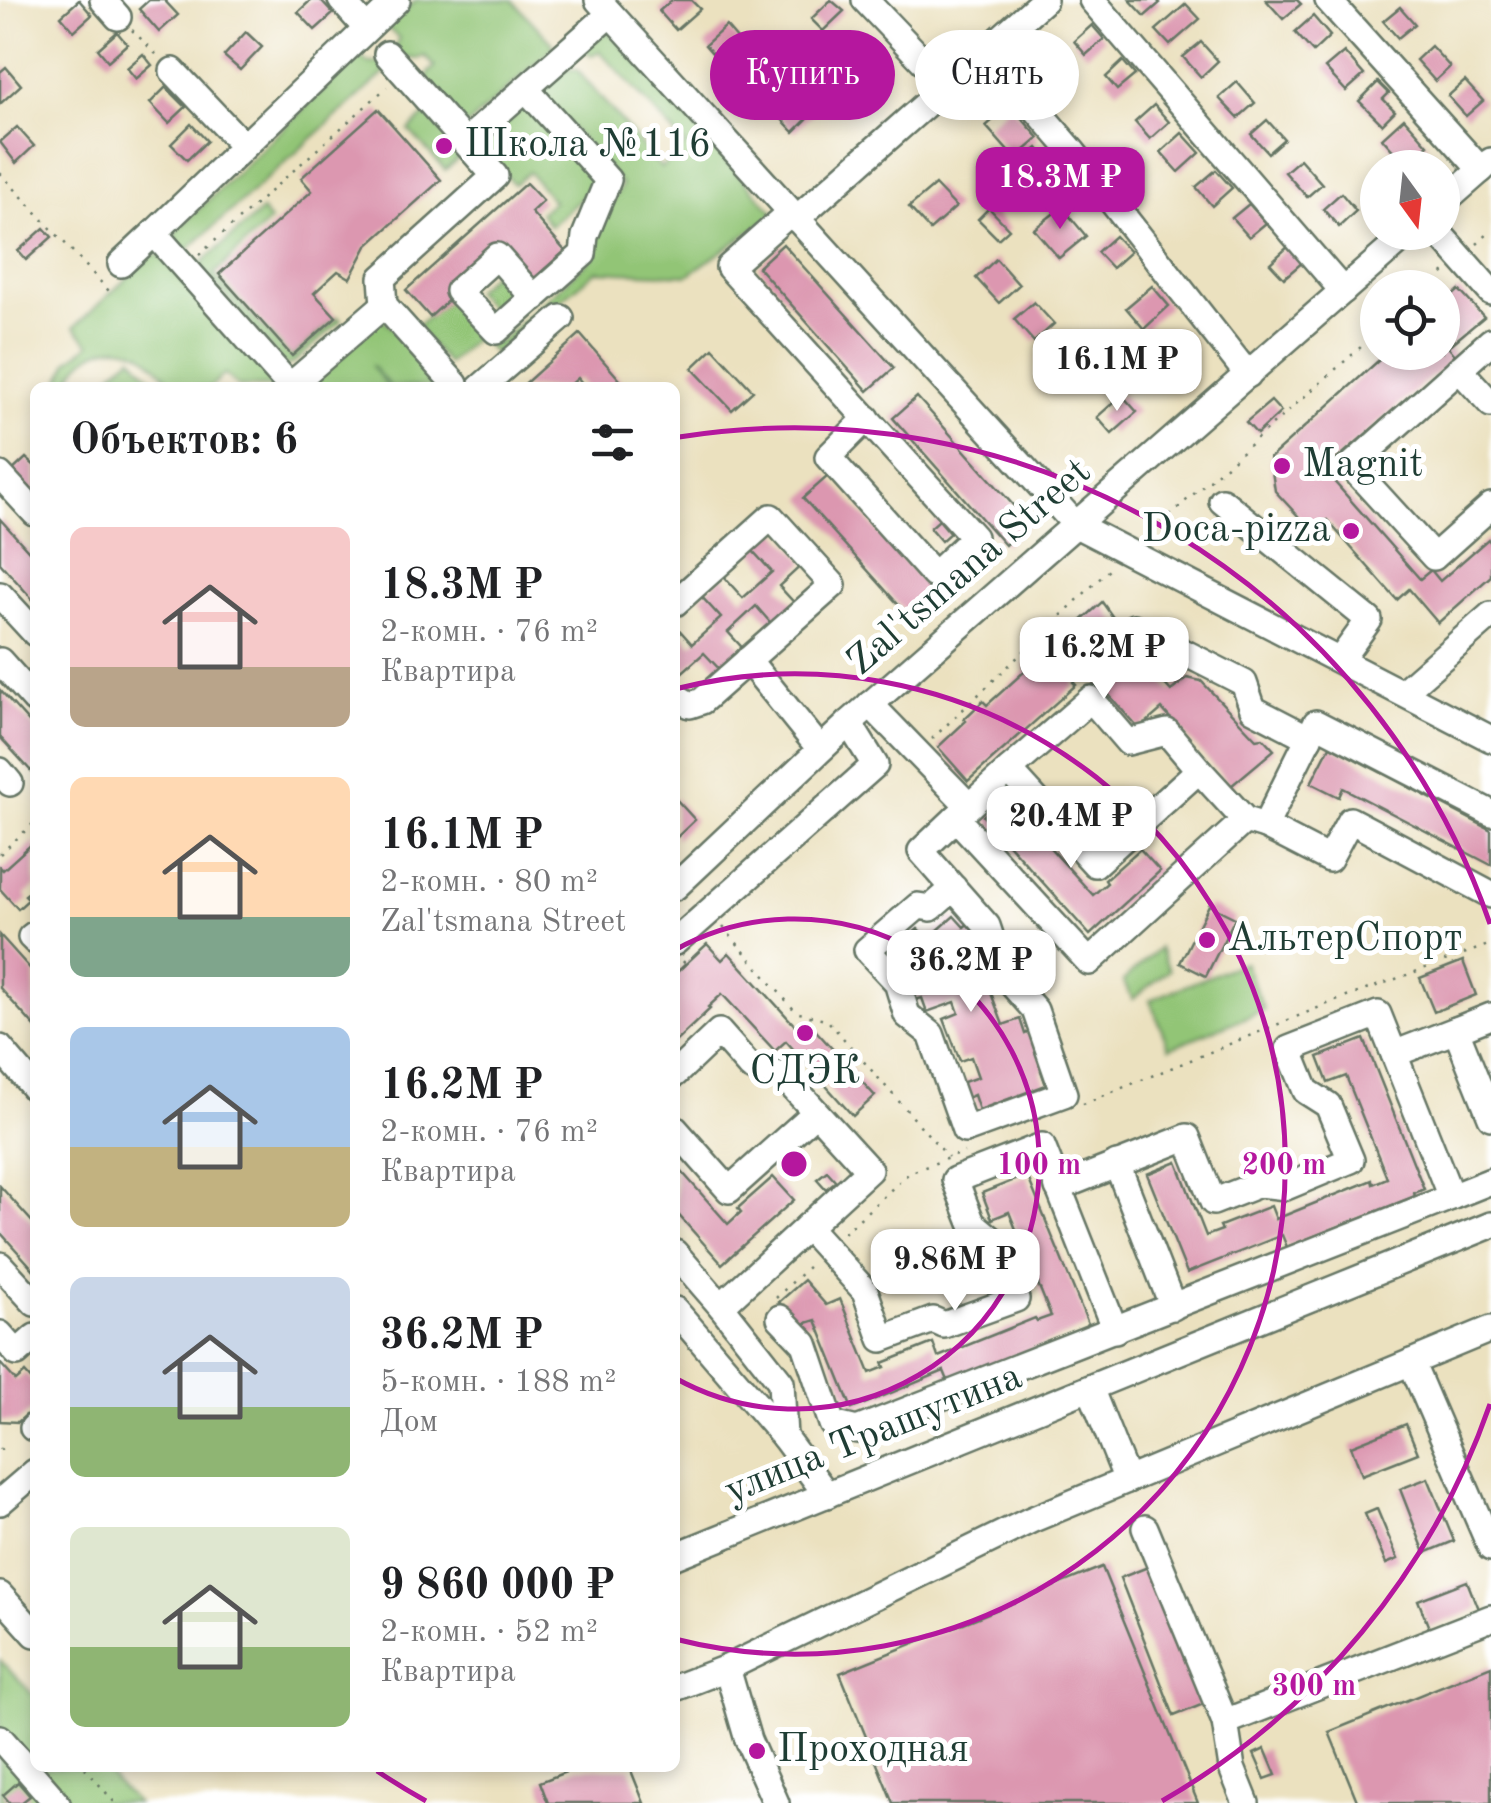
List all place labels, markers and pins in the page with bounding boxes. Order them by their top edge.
place label: Школа №116 [464,126,711,166]
marker: Школа №116 [433,135,455,157]
pin: 18.3M ₽ [968,147,1152,232]
pin: 16.1M ₽ [1025,329,1209,414]
place label: Magnit [1302,446,1423,486]
marker: Magnit [1271,455,1293,477]
place label: Doca-pizza [1141,511,1331,551]
marker: Doca-pizza [1340,520,1362,542]
pin: 16.2M ₽ [1012,617,1196,702]
pin: 20.4M ₽ [979,786,1163,871]
place label: АльтерСпорт [1227,920,1463,960]
marker: АльтерСпорт [1196,929,1218,951]
pin: 36.2M ₽ [879,930,1063,1015]
marker: СДЭК [794,1022,816,1044]
place label: СДЭК [749,1053,861,1093]
centre of rings [776,1146,812,1182]
pin: 9.86M ₽ [863,1229,1047,1314]
place label: Проходная [777,1731,969,1771]
marker: Проходная [746,1740,768,1762]

